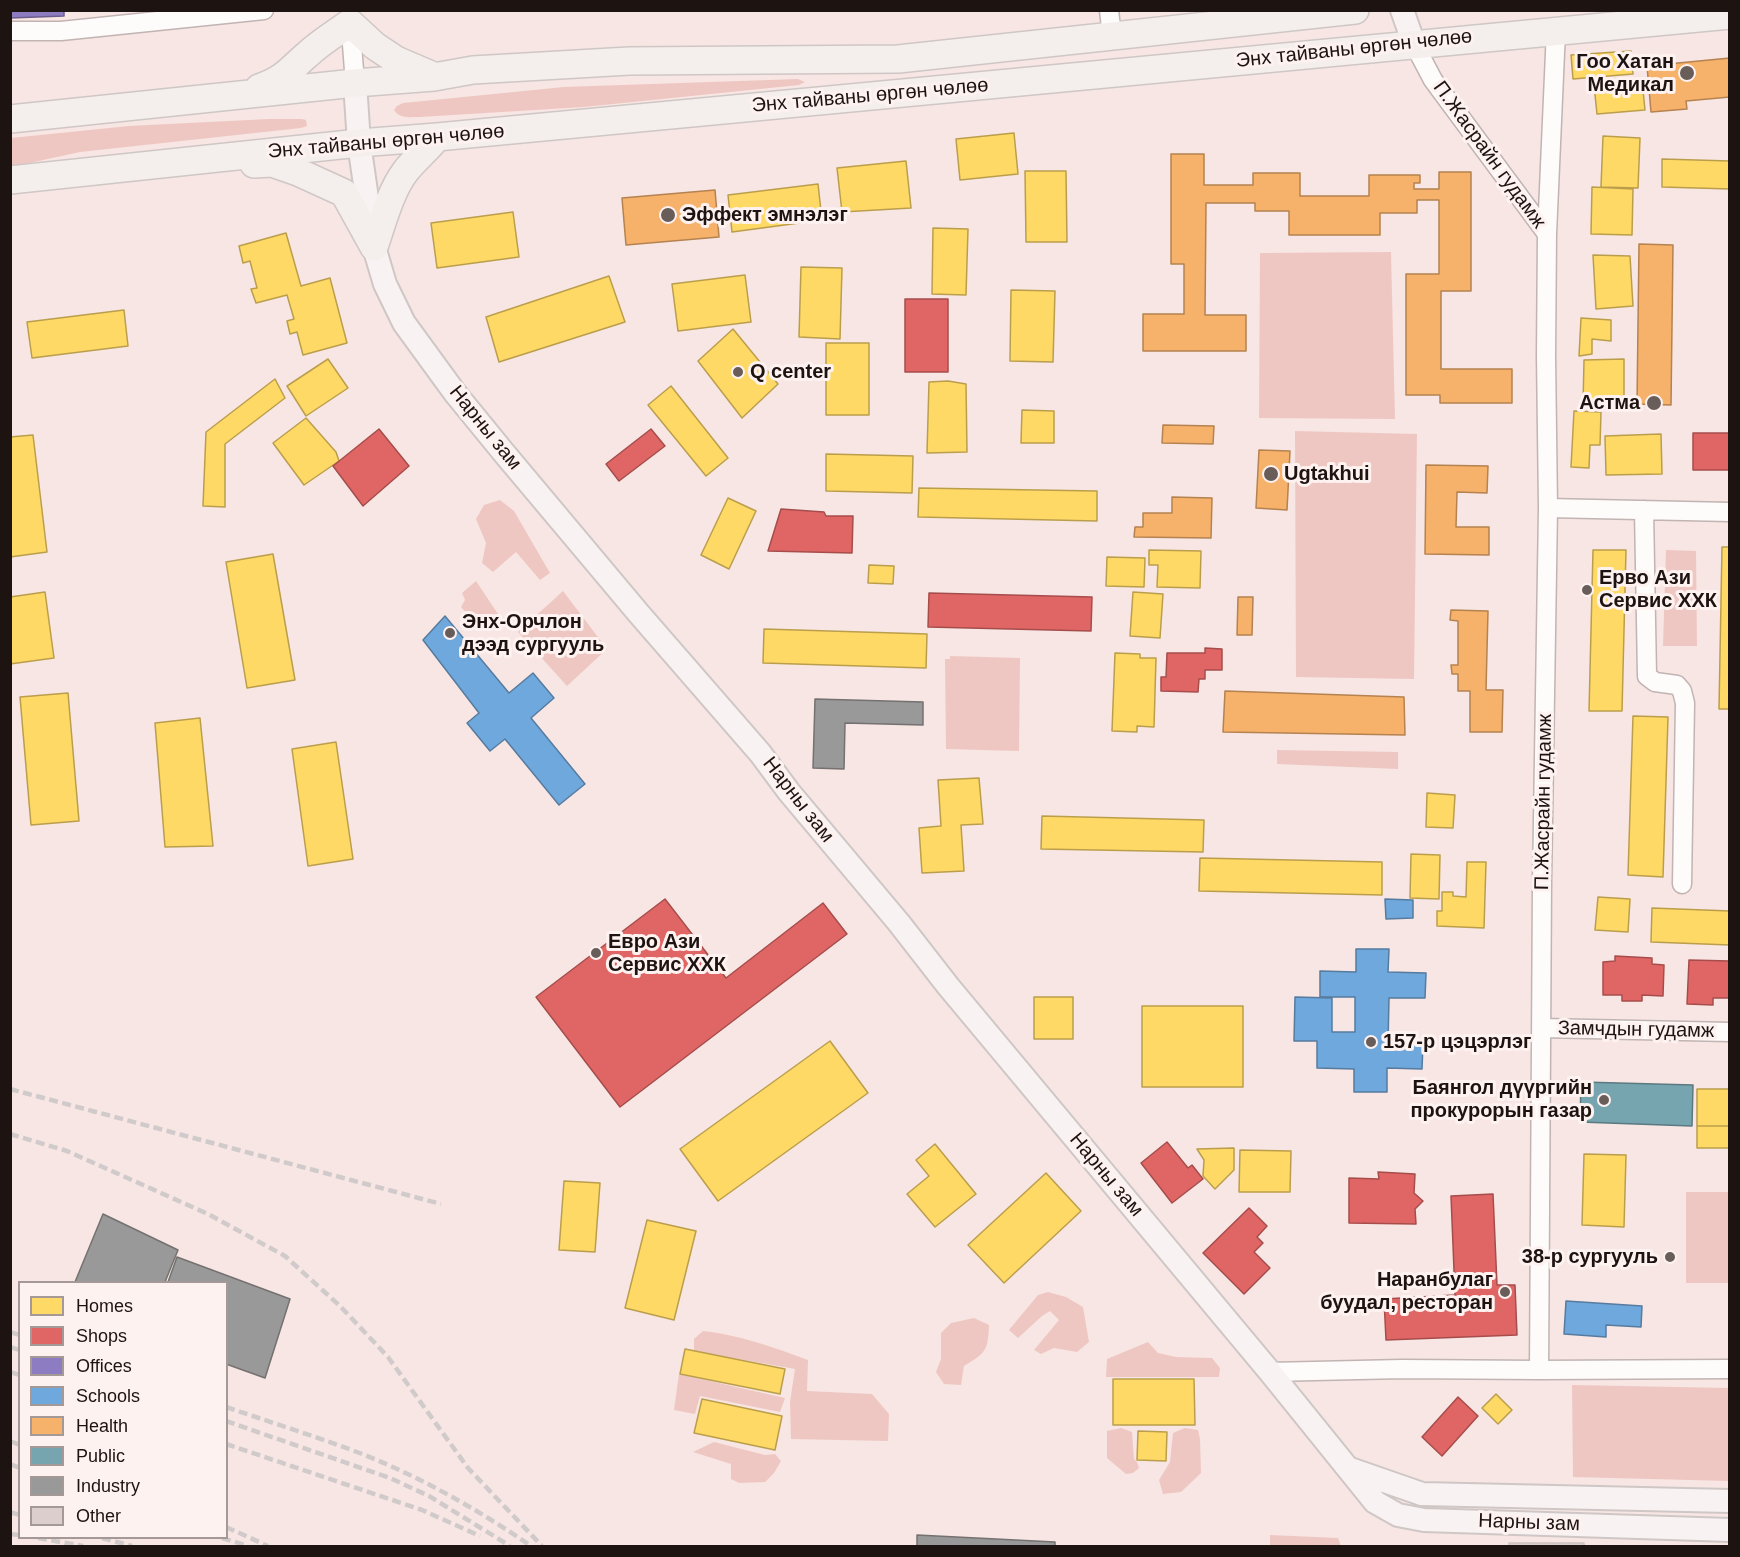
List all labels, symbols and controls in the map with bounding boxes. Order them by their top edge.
street label: Энх тайваны өргөн чөлөө [1235,25,1473,73]
place label: Гоо Хатан Медикал [1576,50,1674,97]
marker: Гоо Хатан Медикал [1678,64,1696,82]
street label: Энх тайваны өргөн чөлөө [751,74,989,118]
street label: П.Жасрайн гудамж [1427,77,1551,233]
street label: Энх тайваны өргөн чөлөө [267,120,505,164]
place label: Эффект эмнэлэг [682,203,848,227]
marker: Эффект эмнэлэг [659,206,677,224]
place label: Q center [750,360,831,384]
marker: Q center [731,365,745,379]
street label: Нарны зам [444,381,526,475]
place label: Астма [1579,391,1640,415]
marker: Астма [1645,394,1663,412]
place label: Ugtakhui [1284,462,1370,486]
marker: Ugtakhui [1262,465,1280,483]
place label: Ерво Ази Сервис ХХК [1599,566,1717,613]
marker: Ерво Ази Сервис ХХК [1580,583,1594,597]
place label: Энх-Орчлон дээд сургууль [462,610,604,657]
marker: Энх-Орчлон дээд сургууль [443,626,457,640]
street label: П.Жасрайн гудамж [1530,714,1558,890]
street label: Нарны зам [757,753,839,847]
place label: Евро Ази Сервис ХХК [608,930,726,977]
marker: Евро Ази Сервис ХХК [589,946,603,960]
street label: Замчдын гудамж [1558,1017,1714,1043]
place label: 157-р цэцэрлэг [1383,1030,1531,1054]
marker: 157-р цэцэрлэг [1364,1035,1378,1049]
place label: Баянгол дүүргийн прокурорын газар [1411,1076,1592,1123]
marker: Баянгол дүүргийн прокурорын газар [1597,1093,1611,1107]
street label: Нарны зам [1064,1128,1148,1222]
place label: 38-р сургууль [1522,1245,1658,1269]
marker: 38-р сургууль [1663,1250,1677,1264]
place label: Наранбулаг буудал, ресторан [1320,1268,1493,1315]
legend [18,1281,228,1539]
marker: Наранбулаг буудал, ресторан [1498,1285,1512,1299]
text: Homes [76,1296,133,1316]
text: Shops [76,1326,127,1346]
text: Offices [76,1356,132,1376]
text: Schools [76,1386,140,1406]
text: Health [76,1416,128,1436]
text: Public [76,1446,125,1466]
text: Industry [76,1476,140,1496]
text: Other [76,1506,121,1526]
street label: Нарны зам [1478,1509,1580,1537]

